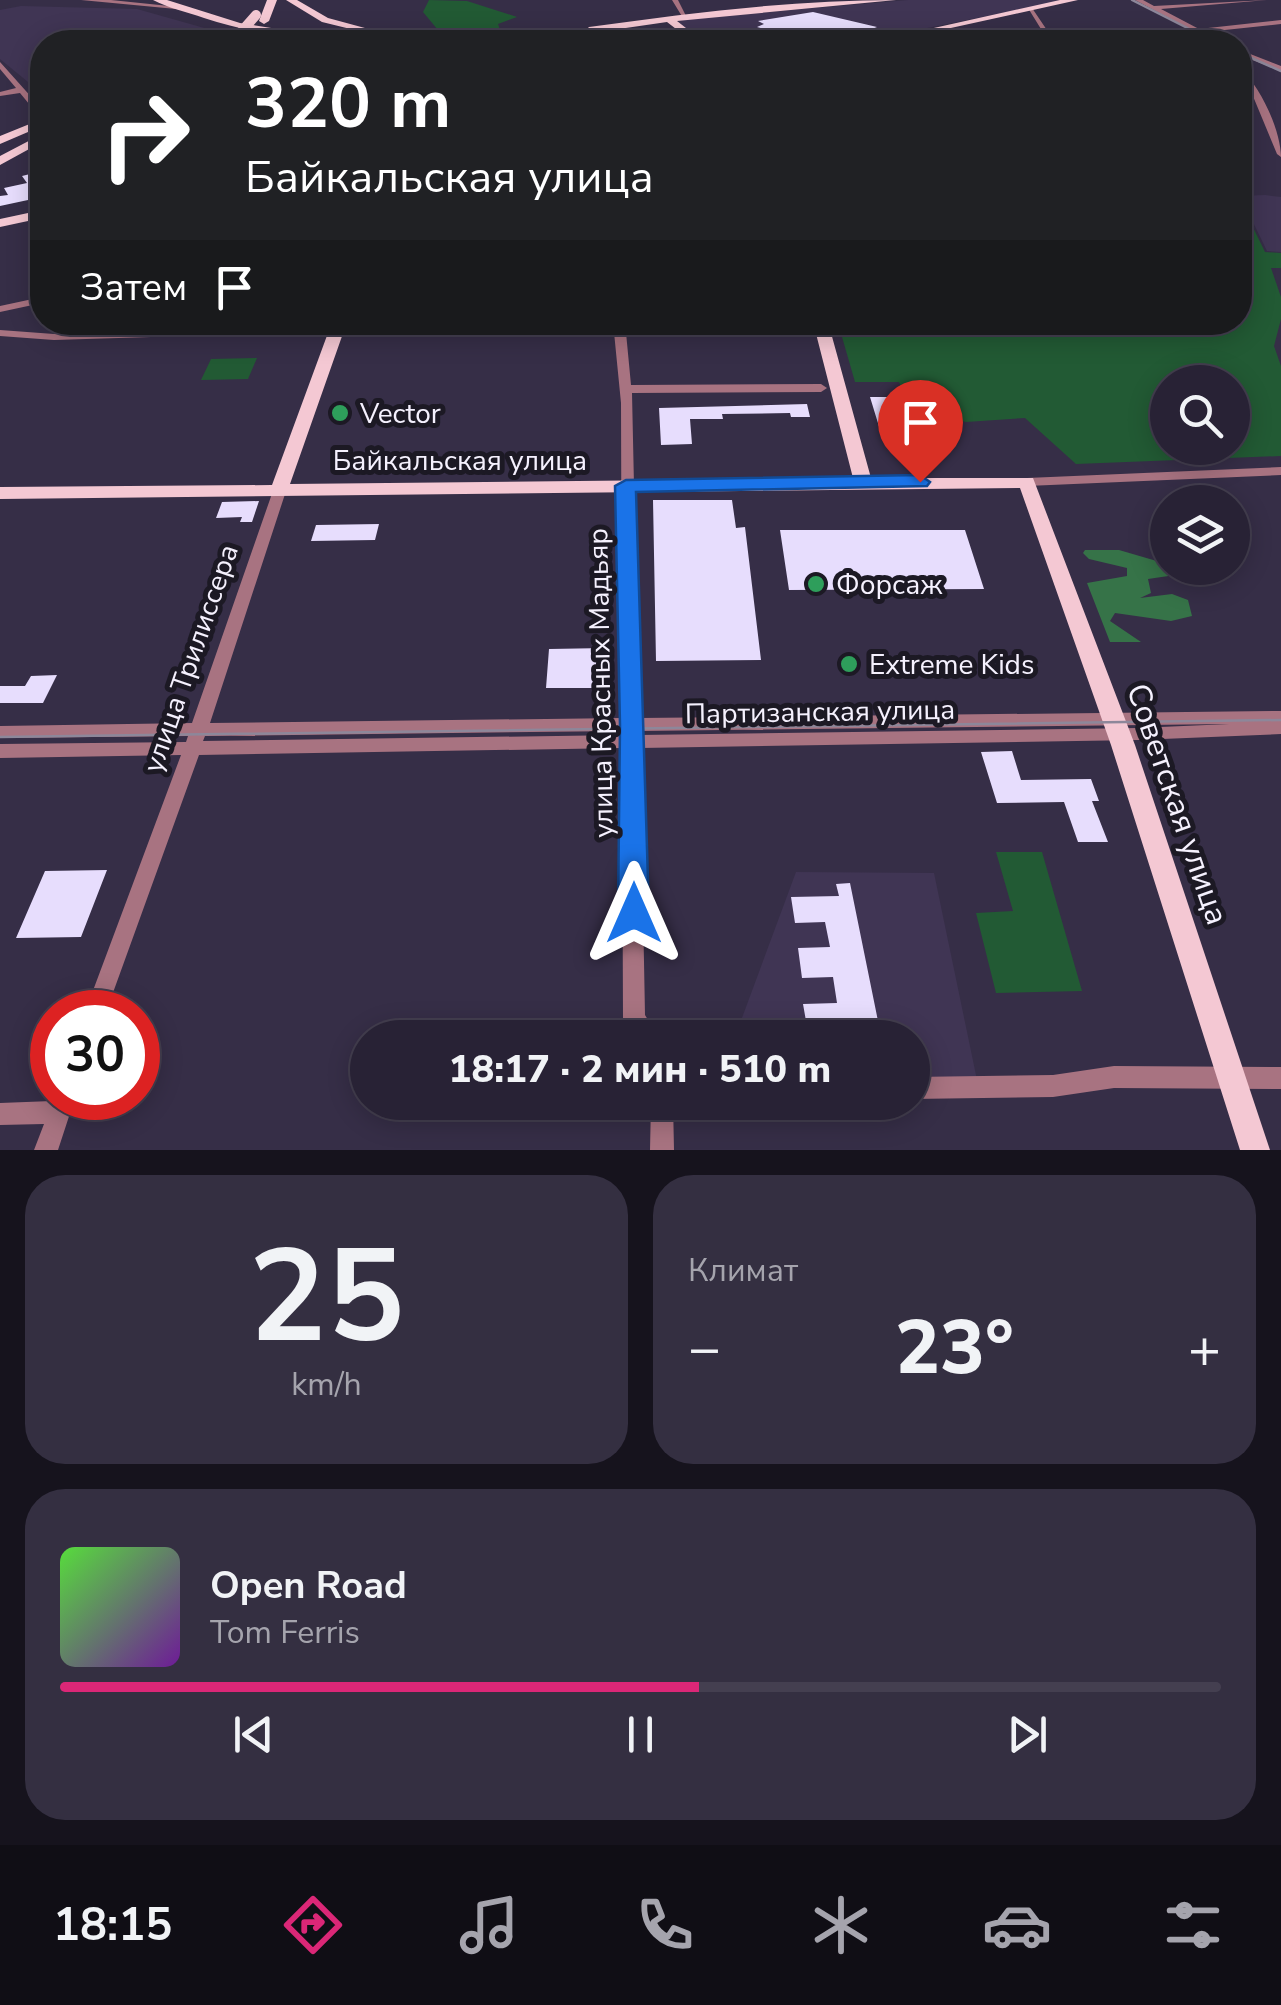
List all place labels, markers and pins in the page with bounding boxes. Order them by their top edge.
pin [878,380,963,483]
place label: Vector [359,395,441,433]
marker: Vector [329,402,351,424]
place label: Форсаж [836,566,942,604]
marker: Форсаж [805,573,827,595]
place label: Extreme Kids [869,646,1034,684]
marker: Extreme Kids [838,653,860,675]

